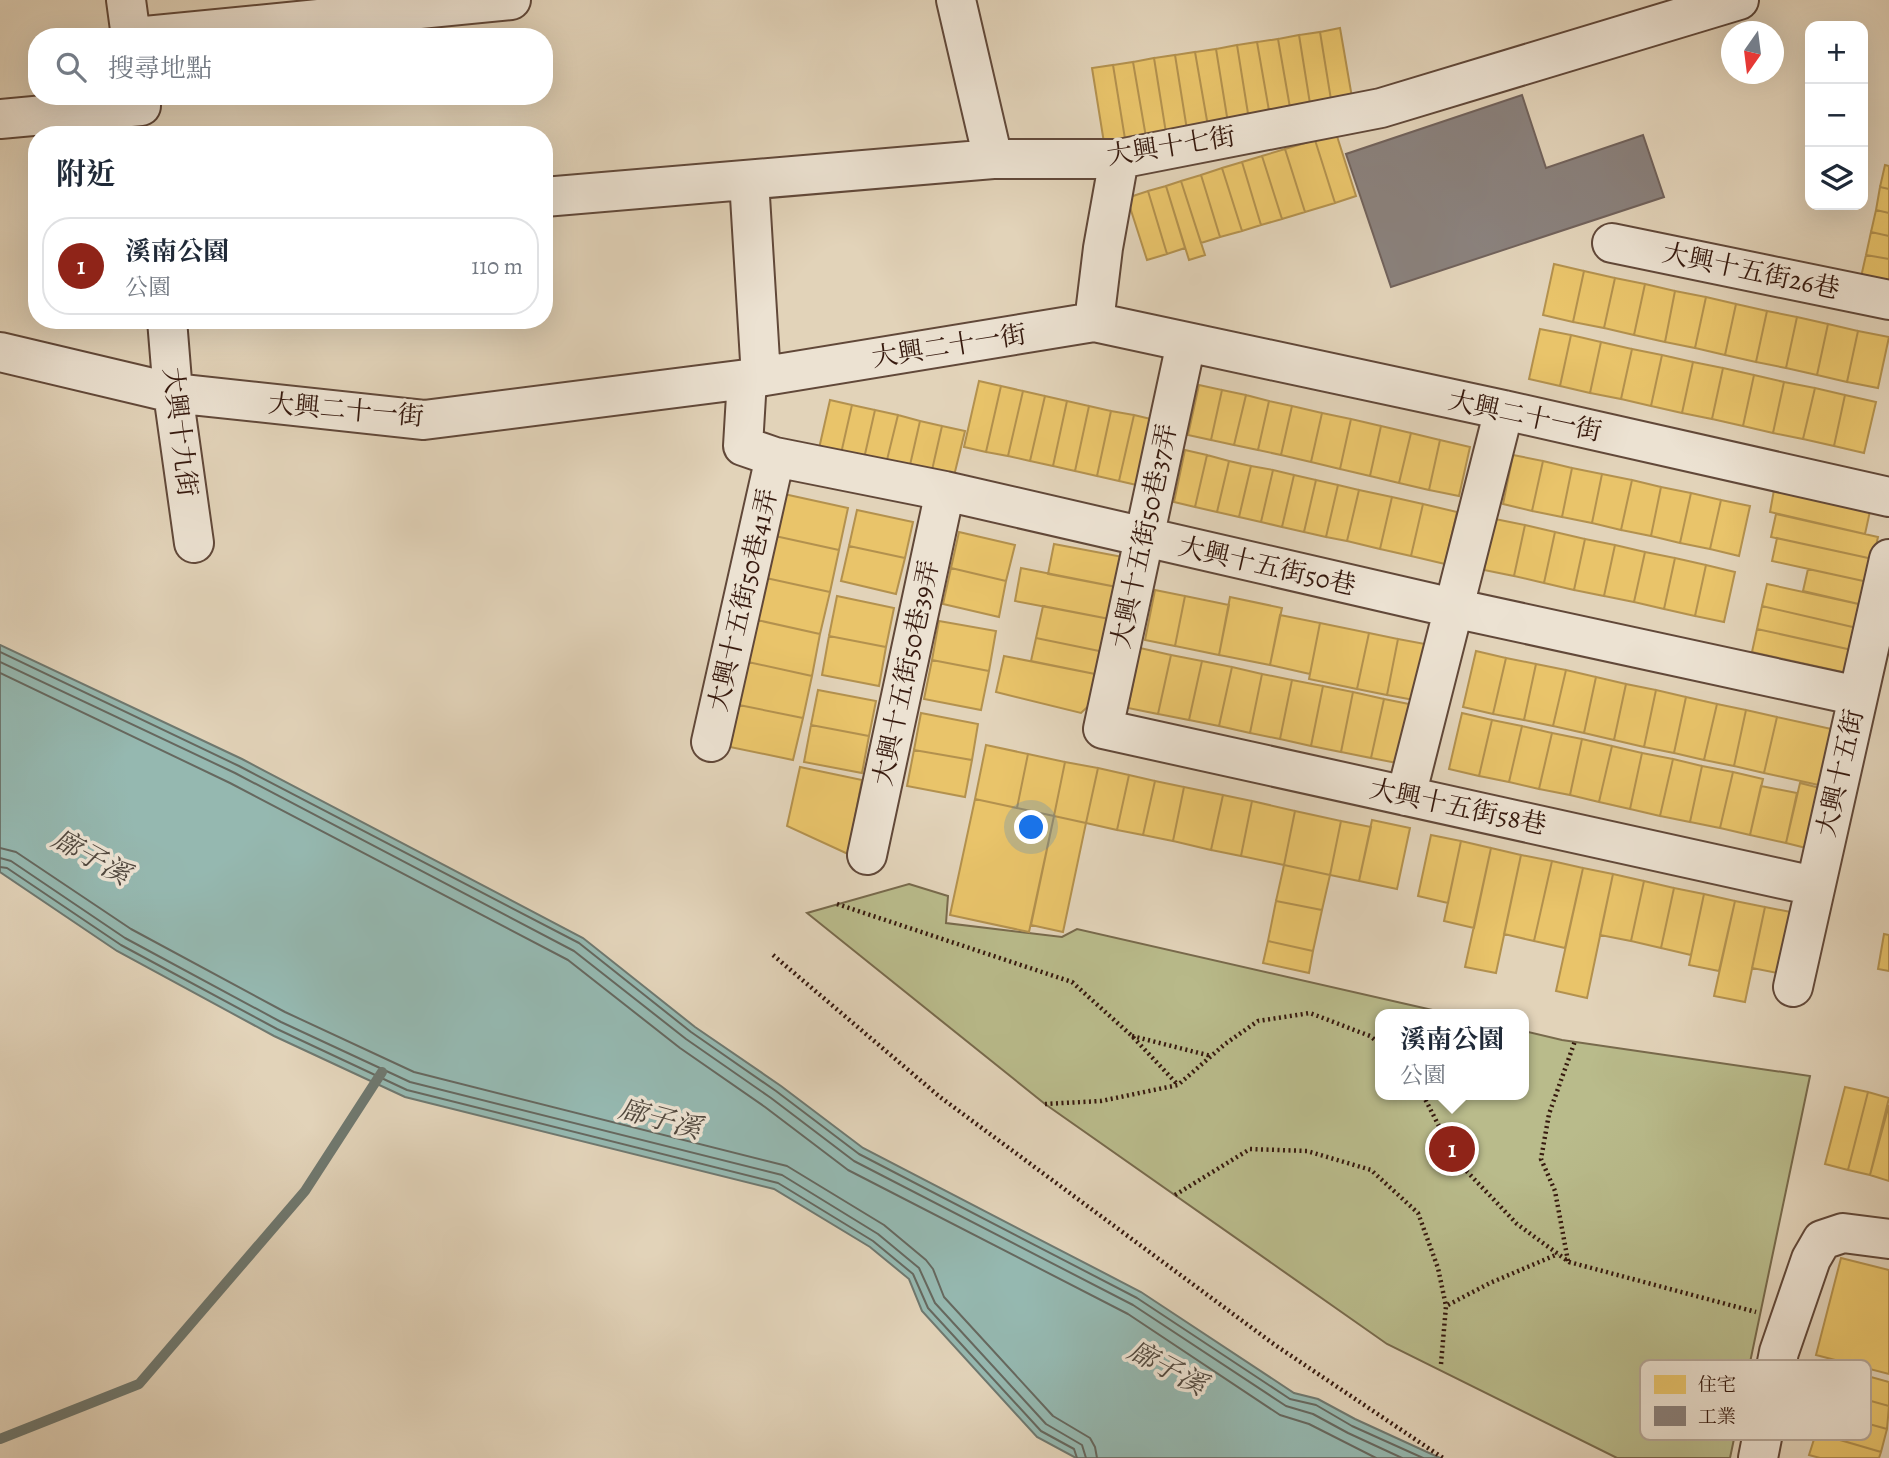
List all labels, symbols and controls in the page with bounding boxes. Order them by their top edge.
north arrow [1721,21,1784,84]
map controls [1805,21,1868,210]
button: + [1805,21,1868,84]
search box [28,28,553,105]
icon: search [52,48,90,86]
text: 搜尋地點 [108,51,212,86]
button: − [1805,84,1868,147]
street label: 大興十七街 [1104,119,1238,173]
button: layers [1805,147,1868,210]
text: 附近 [56,154,116,194]
text: 溪南公園 [125,234,229,269]
street label: 大興十五街26巷 [1659,235,1843,307]
text: 1 [77,251,85,282]
text: 110 m [471,251,523,282]
text: 公園 [125,272,171,303]
street label: 大興二十一街 [869,317,1029,375]
street label: 大興十九街 [155,365,205,499]
street label: 大興二十一街 [1445,383,1605,449]
street label: 大興二十一街 [267,386,425,434]
street label: 大興十五街50巷37弄 [1103,420,1185,652]
street label: 大興十五街50巷41弄 [700,485,786,715]
street label: 大興十五街50巷 [1175,529,1359,603]
street label: 大興十五街50巷39弄 [865,557,947,789]
street label: 大興十五街 [1808,706,1872,840]
street label: 大興十五街58巷 [1366,771,1550,843]
your location [1014,810,1048,844]
water label: 廍子溪 [45,820,140,895]
popup [1375,1009,1529,1100]
text: 溪南公園 [1400,1022,1504,1057]
text: 公園 [1400,1060,1446,1091]
water label: 廍子溪 [615,1090,708,1149]
pin: 1 [1429,1123,1475,1175]
water label: 廍子溪 [1121,1332,1216,1406]
legend [1640,1360,1871,1440]
text: 住宅 [1698,1372,1736,1398]
text: 工業 [1698,1404,1736,1430]

